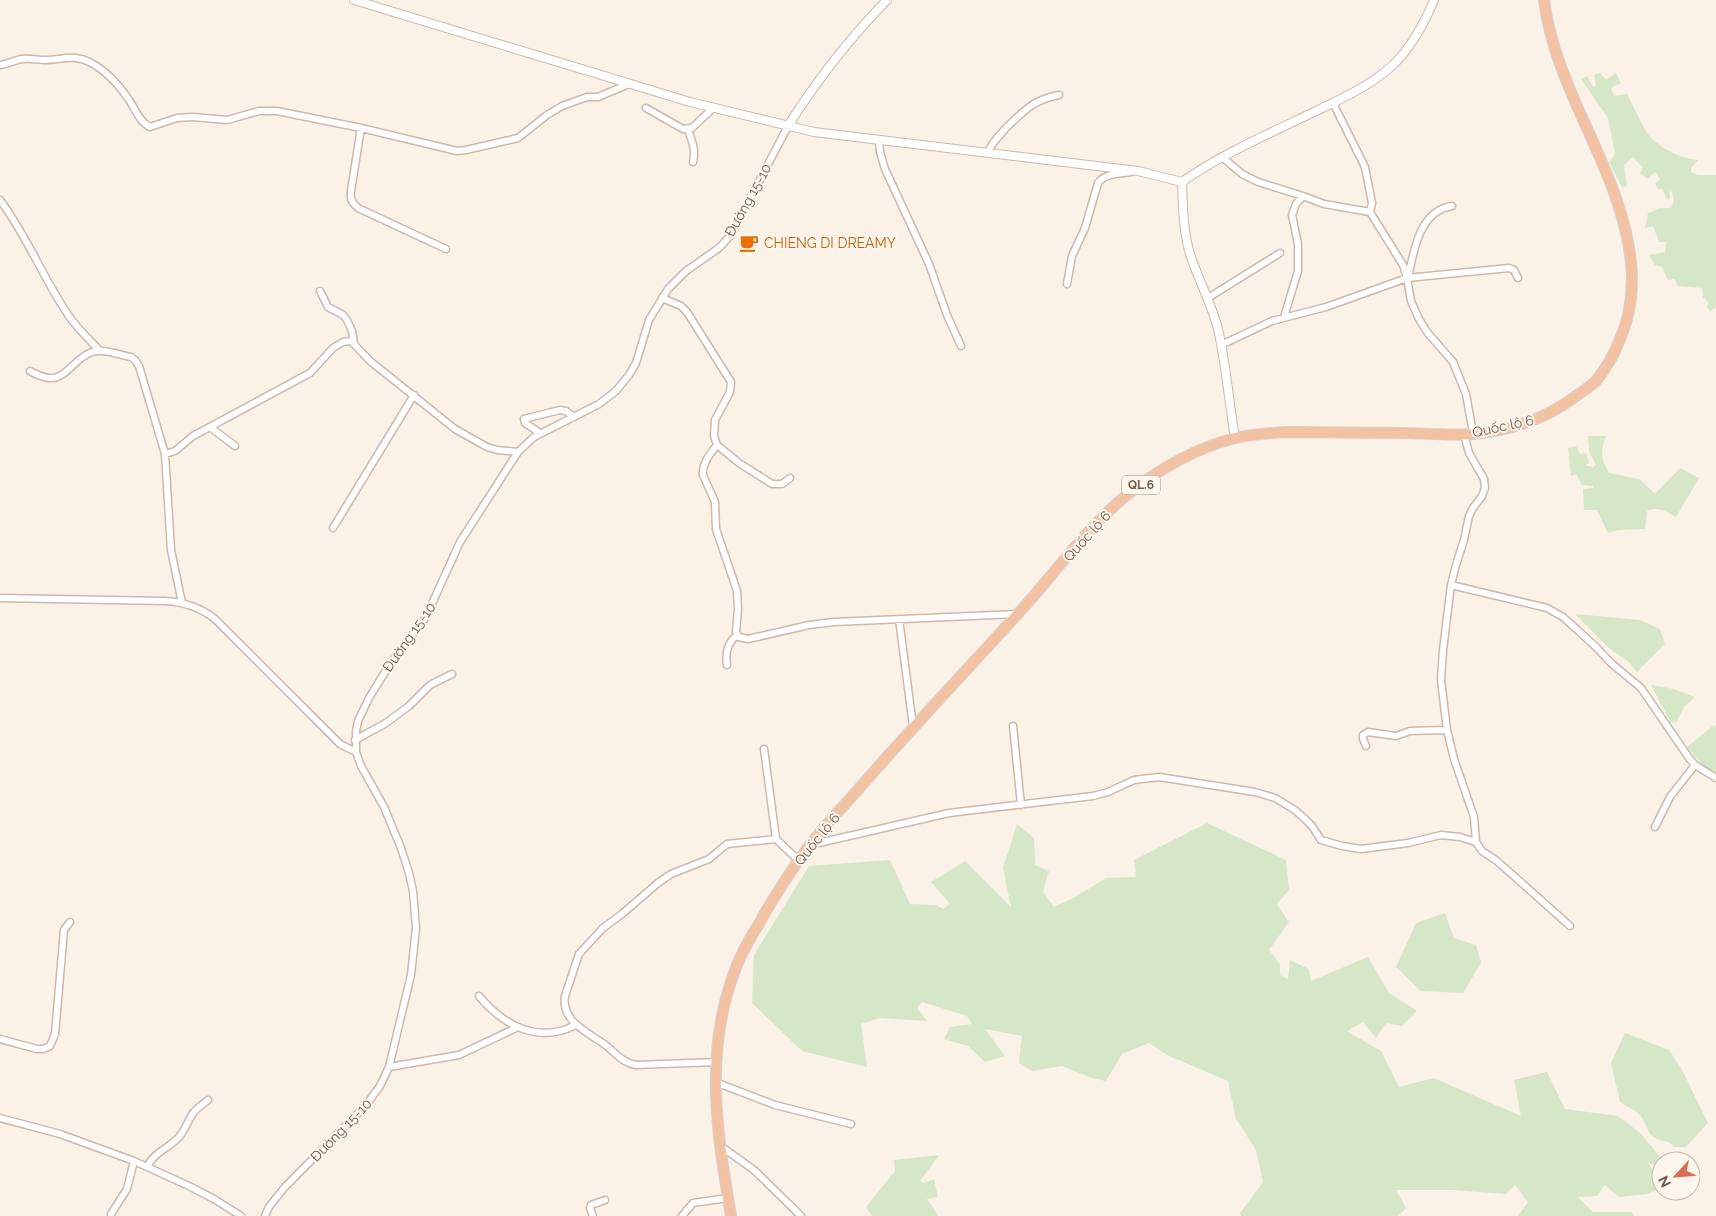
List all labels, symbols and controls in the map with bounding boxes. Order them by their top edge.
street label: Đường 15-10 [721,161,775,239]
cafe icon: CHIENG DI DREAMY [738,232,760,254]
place label: CHIENG DI DREAMY [764,235,896,251]
street label: Quốc lộ 6 [1471,412,1535,440]
road number: QL.6 [1122,476,1160,494]
street label: Quốc lộ 6 [1060,507,1114,565]
street label: Đường 15-10 [379,599,439,675]
street label: Quốc lộ 6 [791,810,843,868]
street label: Đường 15-10 [307,1095,375,1165]
north arrow [1651,1151,1701,1201]
text: N [1655,1173,1674,1190]

